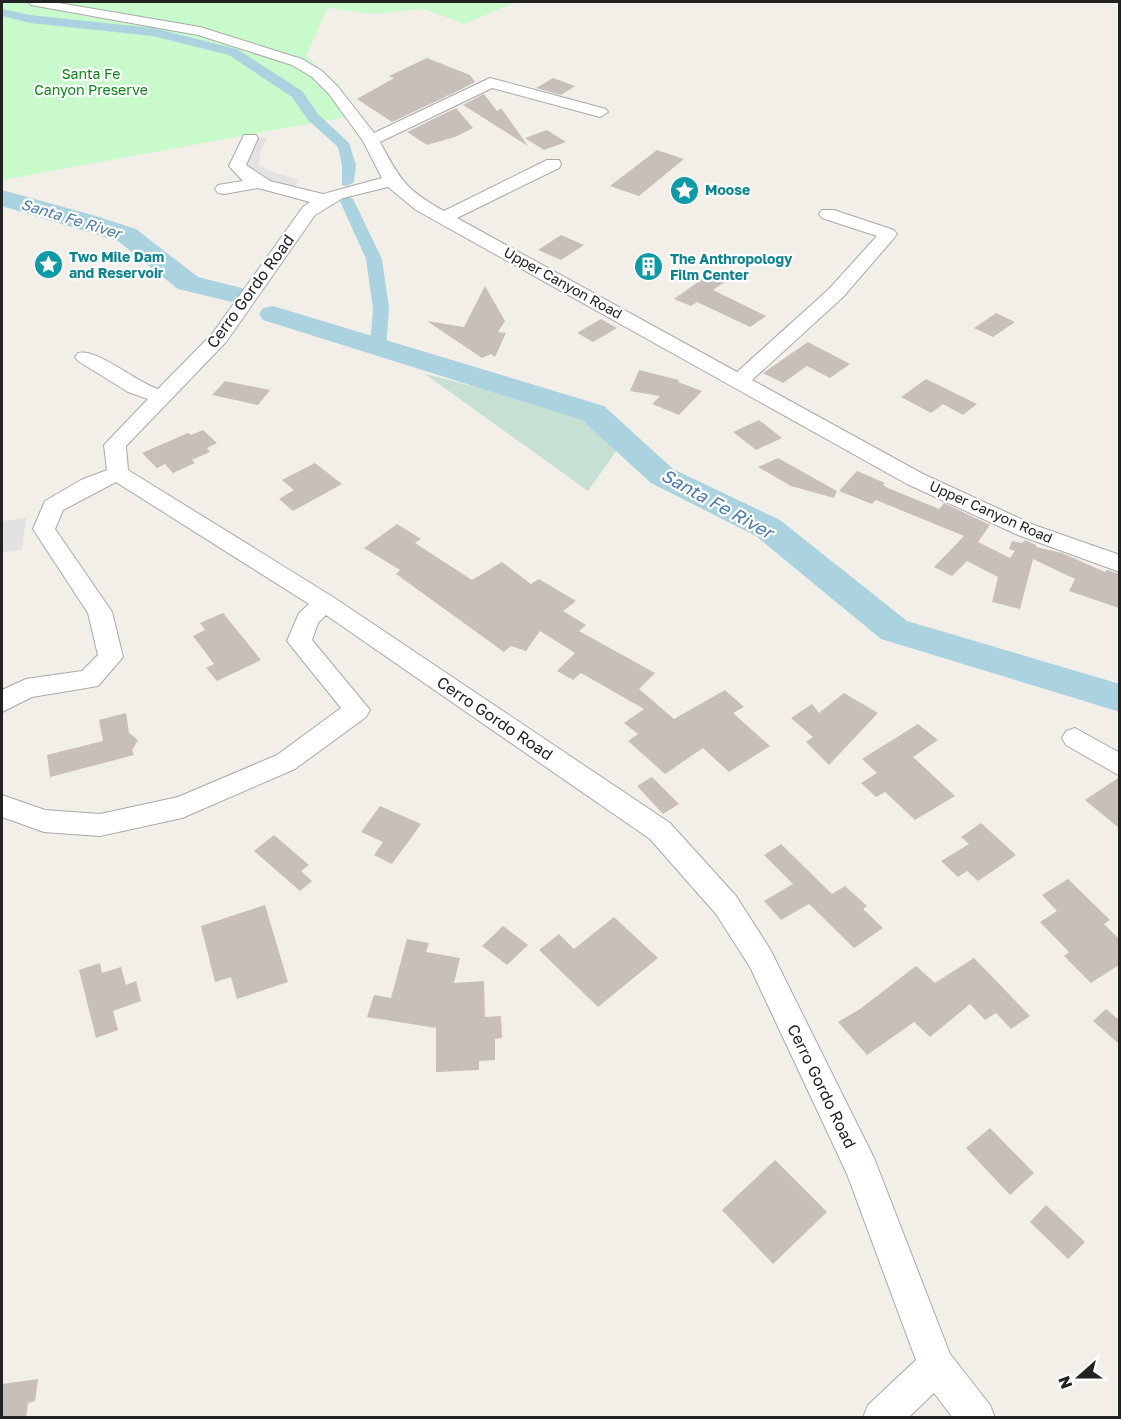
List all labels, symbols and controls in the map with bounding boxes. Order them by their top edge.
park label: Santa Fe Canyon Preserve [34,65,148,98]
place icon: Moose [668,174,700,206]
place label: Moose [705,181,750,198]
water label: Santa Fe River [19,194,125,242]
street label: Cerro Gordo Road [202,230,298,352]
street label: Upper Canyon Road [501,243,625,322]
place label: Two Mile Dam and Reservoir [69,248,164,281]
place icon: Two Mile Dam and Reservoir [32,249,64,281]
place label: The Anthropology Film Center [670,250,793,283]
building icon: The Anthropology Film Center [633,251,665,283]
water label: Santa Fe River [658,463,780,544]
street label: Upper Canyon Road [927,477,1055,546]
street label: Cerro Gordo Road [433,672,557,764]
street label: Cerro Gordo Road [783,1021,861,1151]
north arrow [1049,1347,1109,1407]
text: N [1053,1373,1077,1392]

